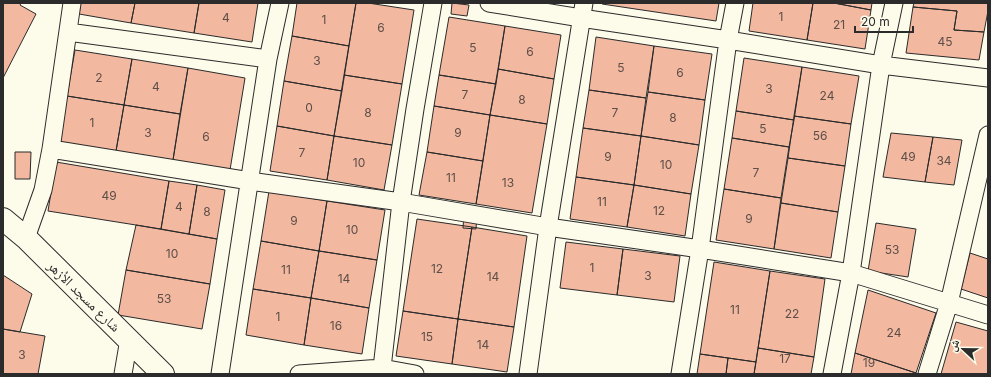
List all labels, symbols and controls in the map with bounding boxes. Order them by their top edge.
scale bar [855,8,913,34]
house number: 1 [779,9,783,24]
house number: 4 [222,10,230,25]
house number: 1 [322,12,326,27]
text: 20 m [861,14,890,29]
house number: 21 [833,17,845,32]
house number: 6 [377,20,385,35]
house number: 45 [937,34,953,49]
house number: 5 [469,40,477,55]
house number: 6 [526,44,534,59]
house number: 3 [313,53,321,68]
house number: 5 [617,60,625,75]
house number: 6 [676,65,684,80]
house number: 2 [95,70,103,85]
house number: 4 [152,79,160,94]
house number: 3 [765,81,773,96]
house number: 7 [462,87,469,102]
house number: 24 [820,88,835,103]
house number: 8 [518,92,526,107]
house number: 0 [305,100,313,115]
house number: 8 [364,105,372,120]
house number: 7 [612,105,619,120]
house number: 8 [669,110,677,125]
house number: 1 [90,115,94,130]
house number: 5 [759,121,767,136]
house number: 3 [144,125,152,140]
house number: 9 [454,125,462,140]
house number: 56 [813,128,827,143]
house number: 6 [202,129,210,144]
house number: 7 [299,145,306,160]
house number: 9 [604,149,612,164]
house number: 49 [900,149,916,164]
house number: 34 [936,153,952,168]
house number: 10 [353,155,365,170]
house number: 10 [660,157,672,172]
house number: 7 [753,165,760,180]
house number: 11 [446,170,456,185]
house number: 13 [502,175,514,190]
house number: 49 [101,188,117,203]
house number: 11 [597,194,607,209]
house number: 4 [175,199,183,214]
house number: 12 [653,203,665,218]
house number: 8 [203,204,211,219]
house number: 9 [745,211,753,226]
house number: 9 [290,213,298,228]
house number: 10 [346,222,358,237]
house number: 53 [885,242,899,257]
house number: 10 [166,246,178,261]
street label: شارع مسجد الأزهر [42,256,124,336]
house number: 1 [590,260,594,275]
house number: 12 [431,261,443,276]
house number: 11 [281,262,291,277]
house number: 3 [644,268,652,283]
house number: 14 [487,269,500,284]
house number: 14 [338,271,351,286]
house number: 53 [157,291,171,306]
house number: 11 [730,302,740,317]
house number: 22 [785,306,799,321]
house number: 1 [276,309,280,324]
house number: 16 [330,318,342,333]
house number: 24 [887,325,902,340]
house number: 15 [421,329,433,344]
north arrow [943,329,983,369]
house number: 14 [477,337,490,352]
text: ش [945,337,963,354]
house number: 3 [18,347,26,362]
house number: 17 [779,351,791,366]
house number: 19 [863,355,875,370]

